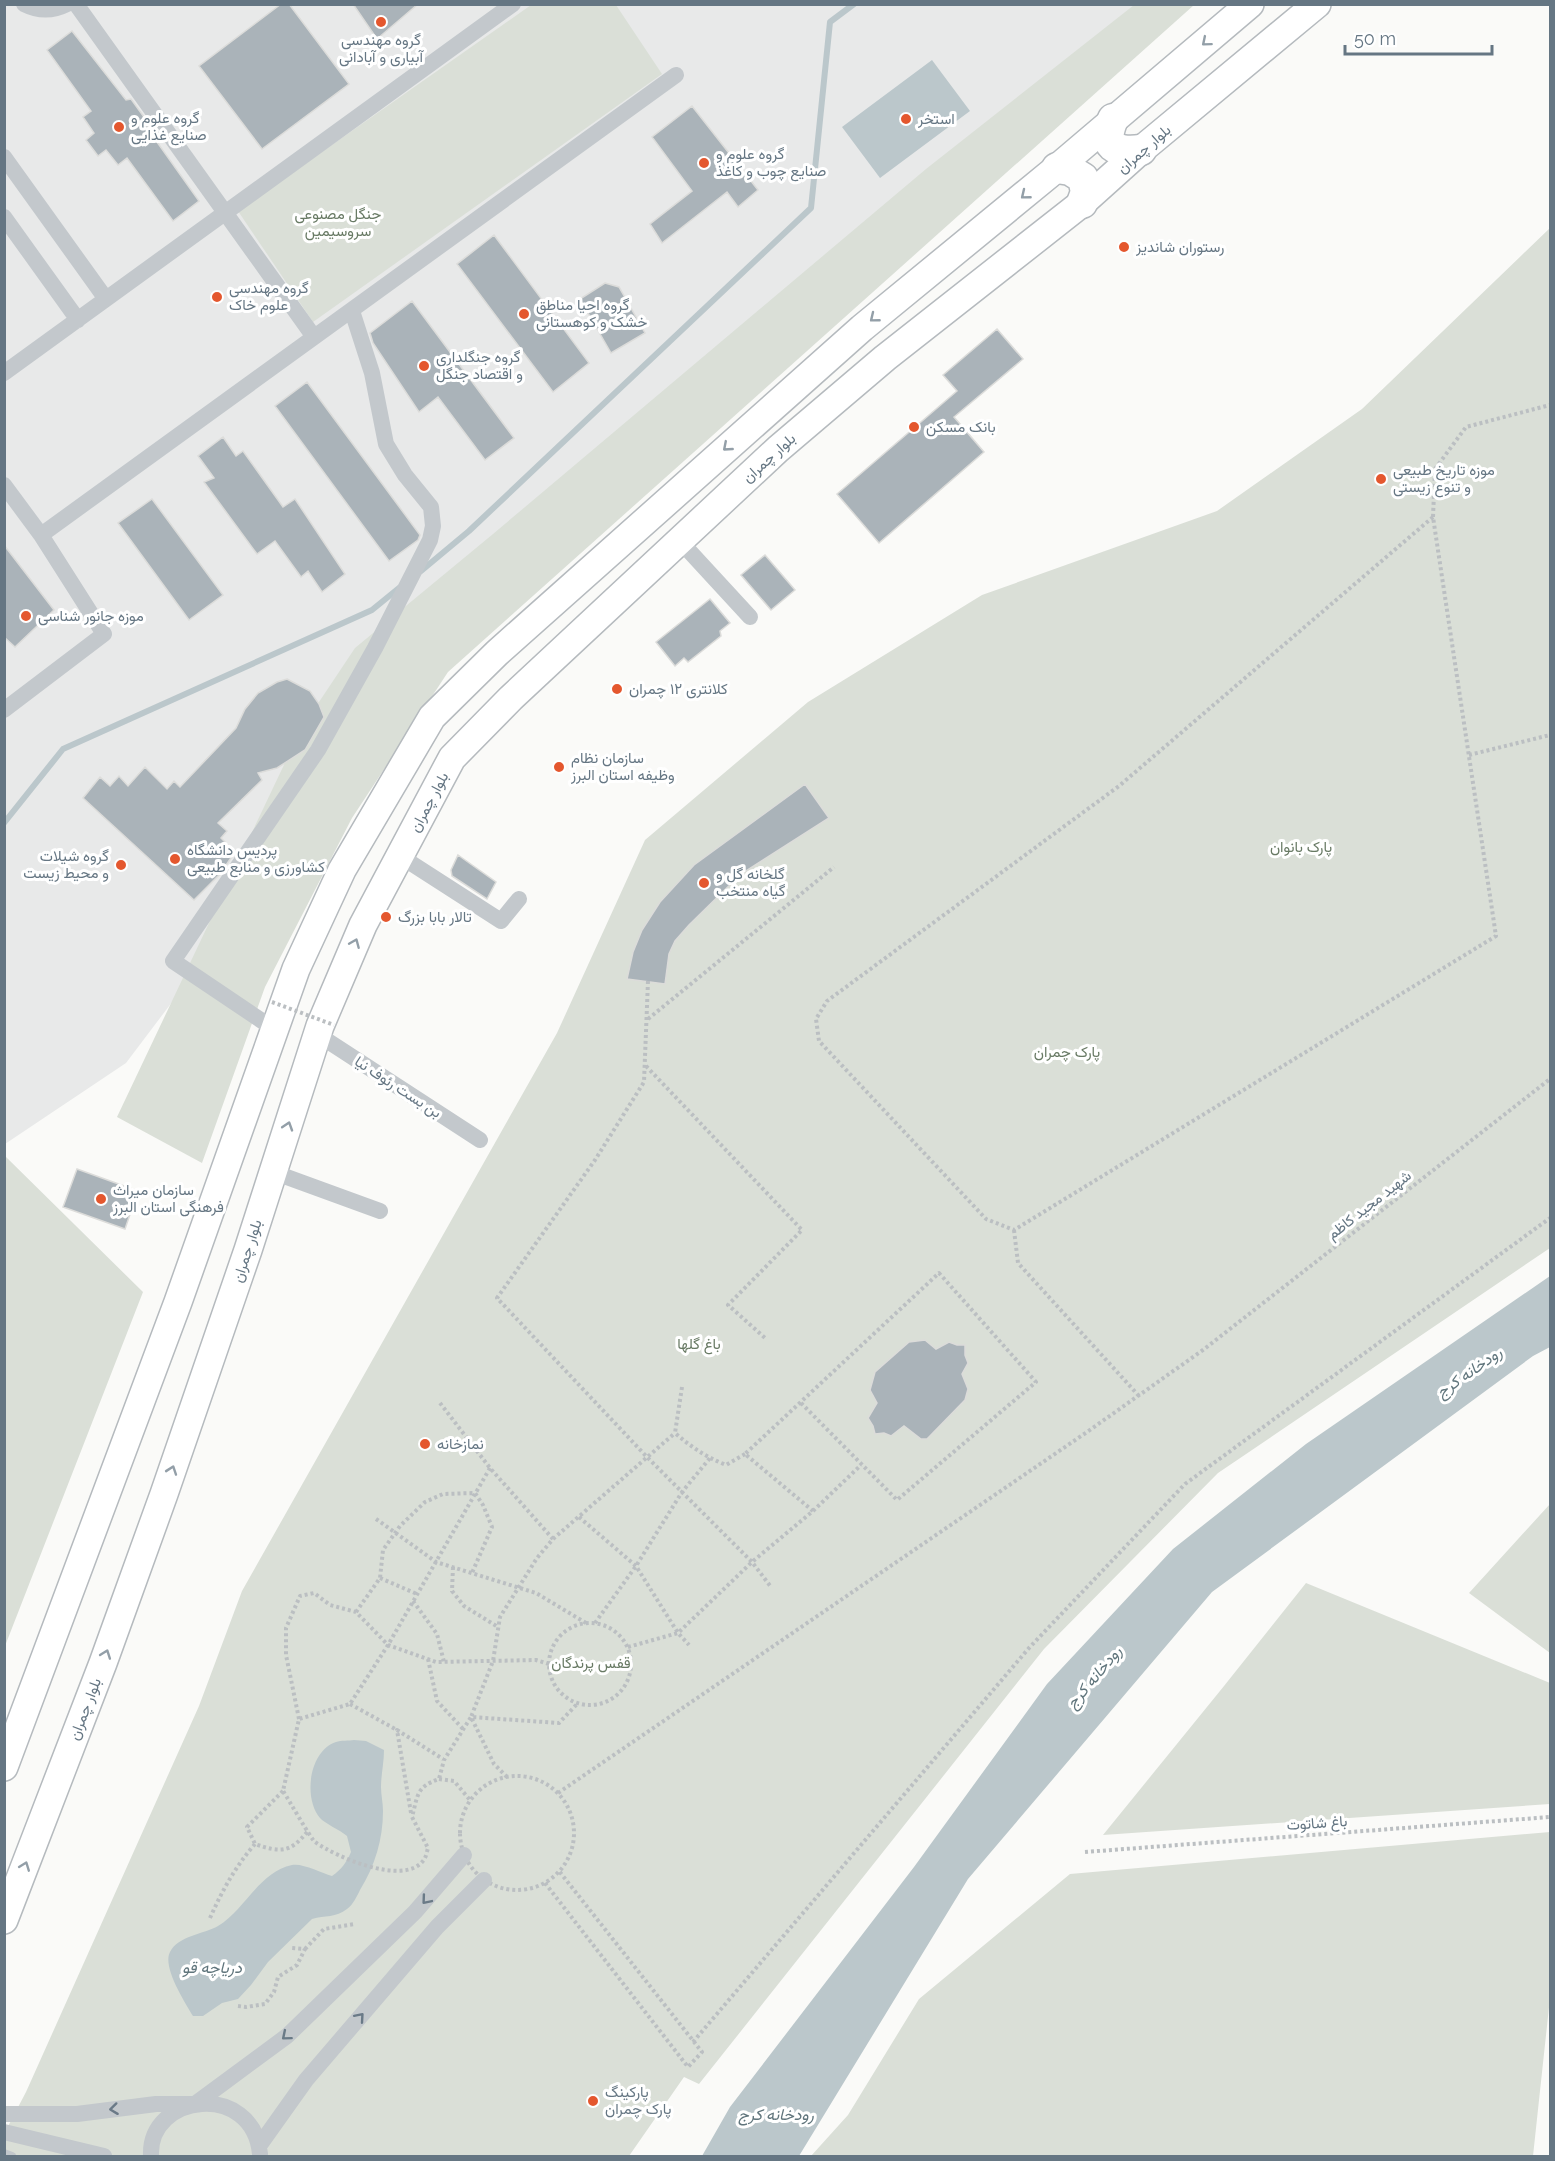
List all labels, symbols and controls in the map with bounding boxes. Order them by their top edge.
marker: گروه مهندسی آبیاری و آبادانی [374,15,388,29]
scale bar [1345,18,1492,56]
text: 50 m [1354,28,1396,49]
place label: گروه مهندسی آبیاری و آبادانی [339,31,424,67]
one-way arrow [1201,35,1212,46]
place label: گروه علوم و صنایع غذایی [131,109,207,146]
place label: استخر [917,110,955,128]
marker: استخر [899,112,913,126]
marker: گروه علوم و صنایع غذایی [112,120,126,134]
street label: بلوار چمران [1113,121,1175,178]
place label: گروه علوم و صنایع چوب و کاغذ [716,145,826,182]
marker: گروه علوم و صنایع چوب و کاغذ [697,156,711,170]
one-way arrow [1021,188,1032,199]
park label: جنگل مصنوعی سروسیمین [295,205,381,241]
place label: رستوران شاندیز [1135,238,1224,256]
marker: رستوران شاندیز [1117,240,1131,254]
place label: گروه مهندسی علوم خاک [229,279,309,315]
marker: گروه مهندسی علوم خاک [210,290,224,304]
place label: گروه احیا مناطق خشک و کوهستانی [536,296,647,332]
marker: گروه احیا مناطق خشک و کوهستانی [517,307,531,321]
one-way arrow [869,311,880,322]
place label: گروه جنگلداری و اقتصاد جنگل [436,348,523,383]
marker: گروه جنگلداری و اقتصاد جنگل [417,359,431,373]
place label: بانک مسکن [926,418,996,437]
marker: بانک مسکن [907,420,921,434]
street label: بلوار چمران [739,429,800,487]
one-way arrow [723,440,734,451]
place label: موزه تاریخ طبیعی و تنوع زیستی [1393,461,1495,498]
marker: موزه تاریخ طبیعی و تنوع زیستی [1374,472,1388,486]
place label: موزه جانور شناسی [38,607,144,626]
marker: موزه جانور شناسی [19,609,33,623]
place label: کلانتری ۱۲ چمران [629,680,728,699]
marker: کلانتری ۱۲ چمران [610,682,624,696]
place label: سازمان نظام وظیفه استان البرز [570,749,675,784]
marker: سازمان نظام وظیفه استان البرز [552,760,566,774]
street label: بلوار چمران [406,769,453,836]
park label: پارک بانوان [1270,838,1332,857]
place label: پردیس دانشگاه کشاورزی و منابع طبیعی [187,841,325,878]
place label: گروه شیلات و محیط زیست [23,847,109,882]
marker: پردیس دانشگاه کشاورزی و منابع طبیعی [168,852,182,866]
marker: گروه شیلات و محیط زیست [114,858,128,872]
place label: گلخانه گل و گیاه منتخب [716,865,786,900]
marker: گلخانه گل و گیاه منتخب [697,876,711,890]
place label: تالار بابا بزرگ [398,908,472,926]
marker: تالار بابا بزرگ [379,910,393,924]
one-way arrow [348,939,360,950]
park label: پارک چمران [1034,1043,1100,1062]
street label: بن بست رئوف نیا [351,1052,445,1123]
one-way arrow [280,1121,293,1132]
street label: شهید مجید کاظم [1323,1166,1415,1244]
place label: سازمان میراث فرهنگی استان البرز [112,1181,224,1217]
marker: سازمان میراث فرهنگی استان البرز [94,1192,108,1206]
street label: بلوار چمران [228,1217,267,1285]
park label: باغ گلها [677,1335,721,1355]
water label: رودخانه کرج [1433,1342,1507,1403]
place label: نمازخانه [437,1435,484,1453]
marker: نمازخانه [418,1437,432,1451]
one-way arrow [165,1465,177,1476]
water label: رودخانه کرج [1062,1641,1127,1713]
one-way arrow [99,1649,112,1660]
park label: قفس پرندگان [551,1654,631,1673]
street label: بلوار چمران [65,1675,106,1743]
street label: باغ شاتوت [1286,1812,1348,1836]
one-way arrow [18,1861,31,1871]
one-way arrow [422,1893,433,1904]
water label: دریاچه قو [182,1958,242,1979]
one-way arrow [353,2013,364,2024]
one-way arrow [282,2029,293,2040]
place label: پارکینگ پارک چمران [605,2083,671,2119]
marker: پارکینگ پارک چمران [586,2094,600,2108]
one-way arrow [110,2102,119,2115]
water label: رودخانه کرج [738,2105,814,2126]

